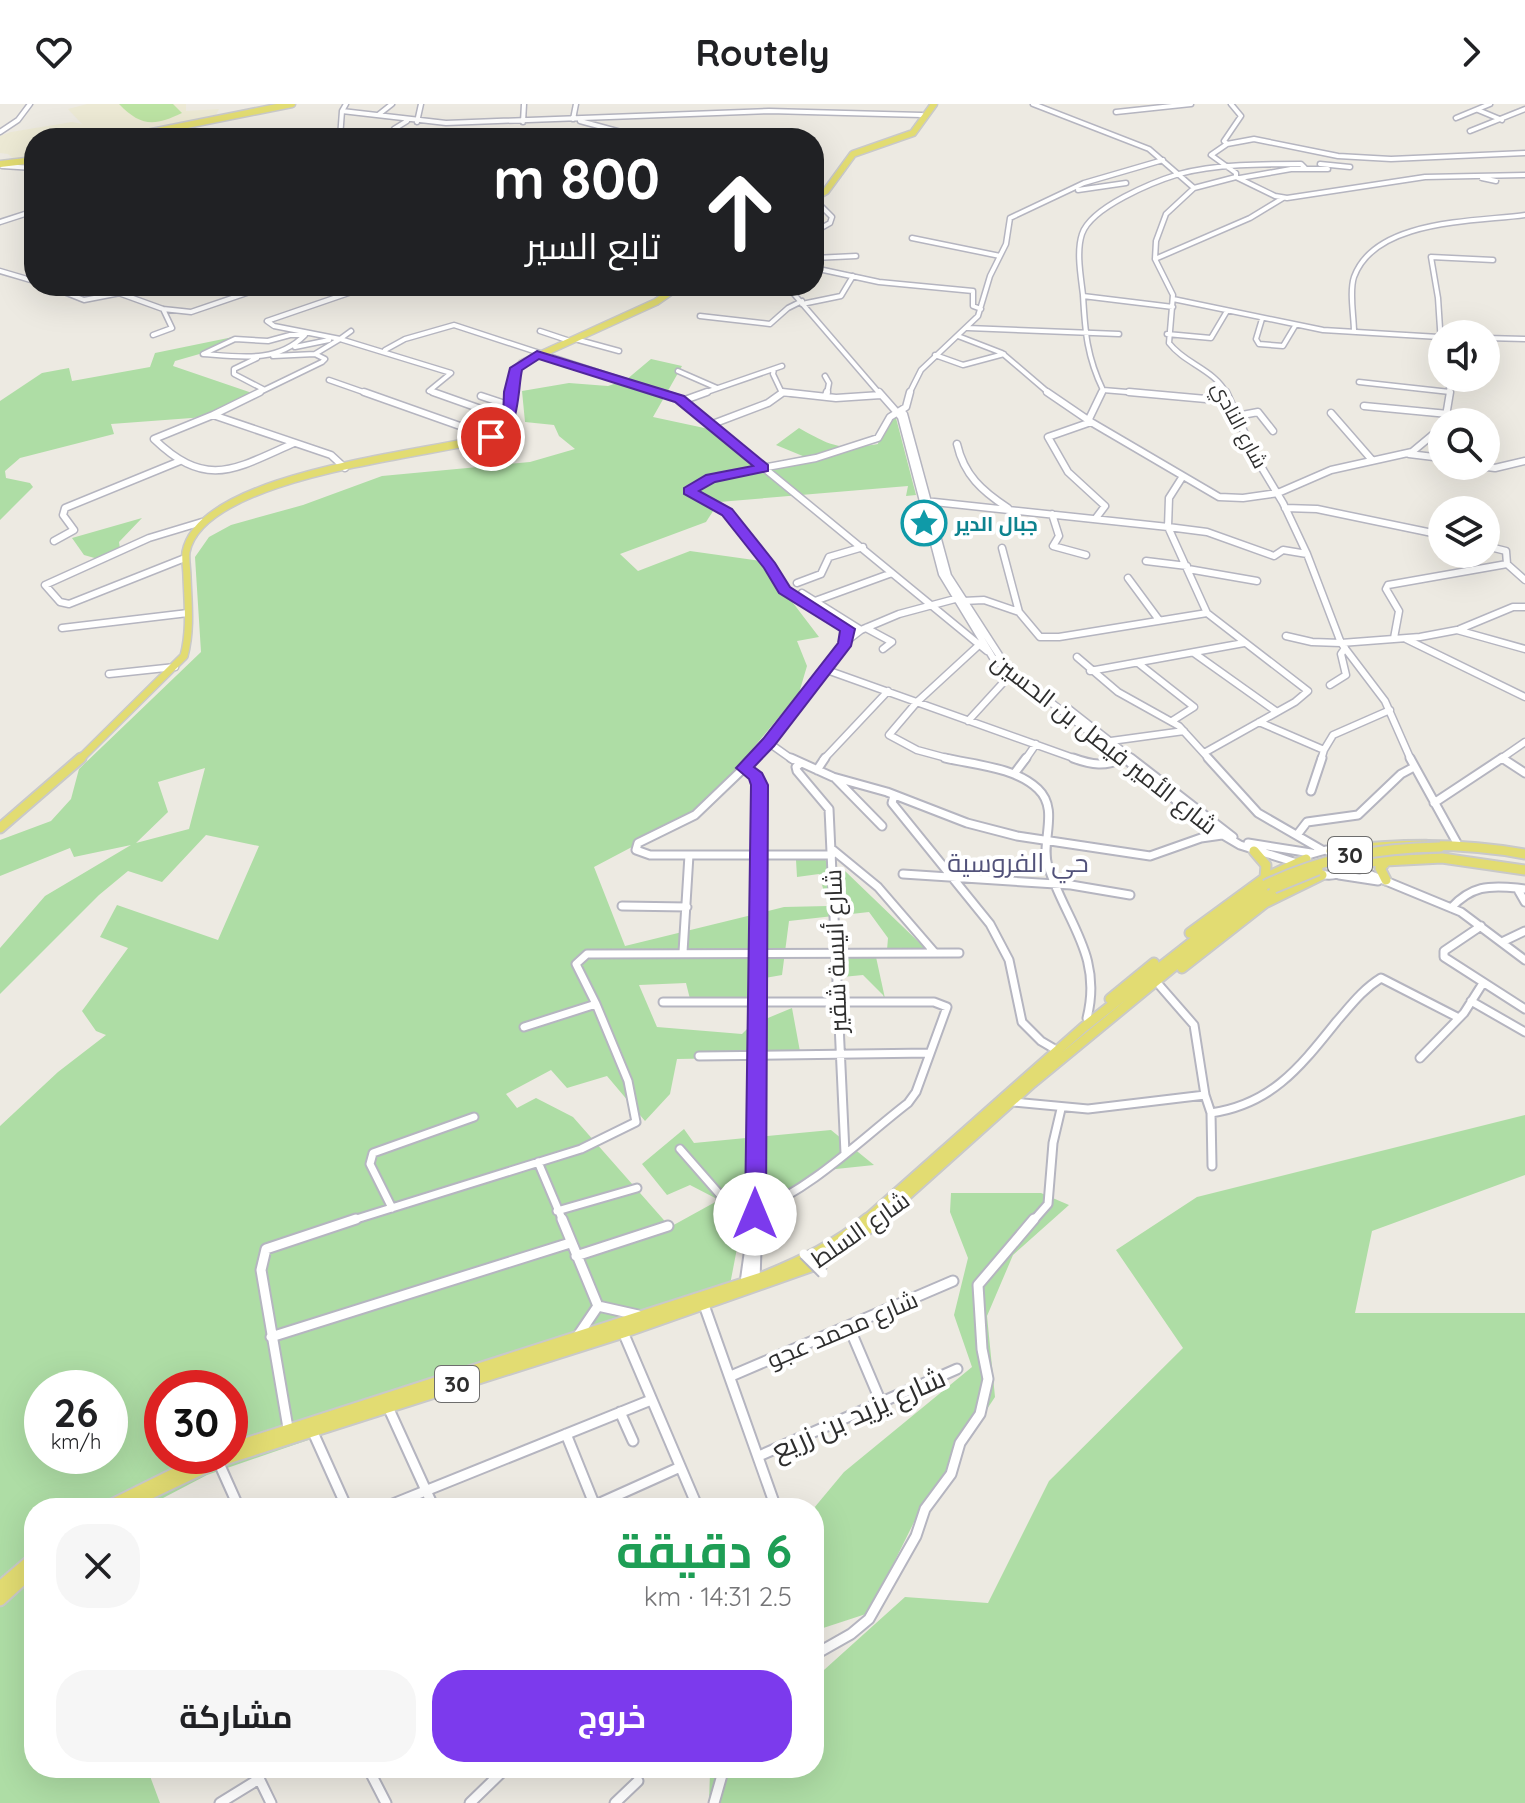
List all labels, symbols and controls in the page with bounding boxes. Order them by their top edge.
icon: heart [32,30,76,74]
text: Routely [695,30,830,75]
icon: forward [1449,30,1493,74]
text: 800 m [493,143,660,213]
icon: ahead [688,160,792,264]
text: تابع السير [526,223,660,268]
map controls [1428,320,1500,568]
button: sound [1428,320,1500,392]
street label: شارع النادي [1203,377,1273,474]
pin [457,403,525,471]
button: search [1428,408,1500,480]
icon: arrive [469,415,513,459]
button: layers [1428,496,1500,568]
place icon: جبال الدير [900,499,948,547]
place label: جبال الدير [954,511,1038,536]
street label: شارع الأمير فيصل بن الحسين [985,646,1224,842]
road number: 30 [1328,837,1372,873]
district label: حي الفروسية [947,846,1089,884]
street label: شارع أنيسة شقير [817,869,855,1035]
position arrow [713,1172,797,1256]
street label: شارع السلط [805,1184,916,1275]
street label: شارع محمد عجو [762,1284,923,1376]
street label: شارع يزيد بن زريع [766,1359,951,1469]
road number: 30 [435,1366,479,1402]
speed limit sign: 30 [144,1370,248,1474]
text: 26 [54,1387,98,1437]
text: km/h [51,1429,101,1454]
text: 6 دقيقة [616,1520,792,1580]
button: close [56,1524,140,1608]
text: 2.5 km · 14:31 [644,1580,792,1613]
button: مشاركة [56,1670,416,1762]
button: خروج [432,1670,792,1762]

